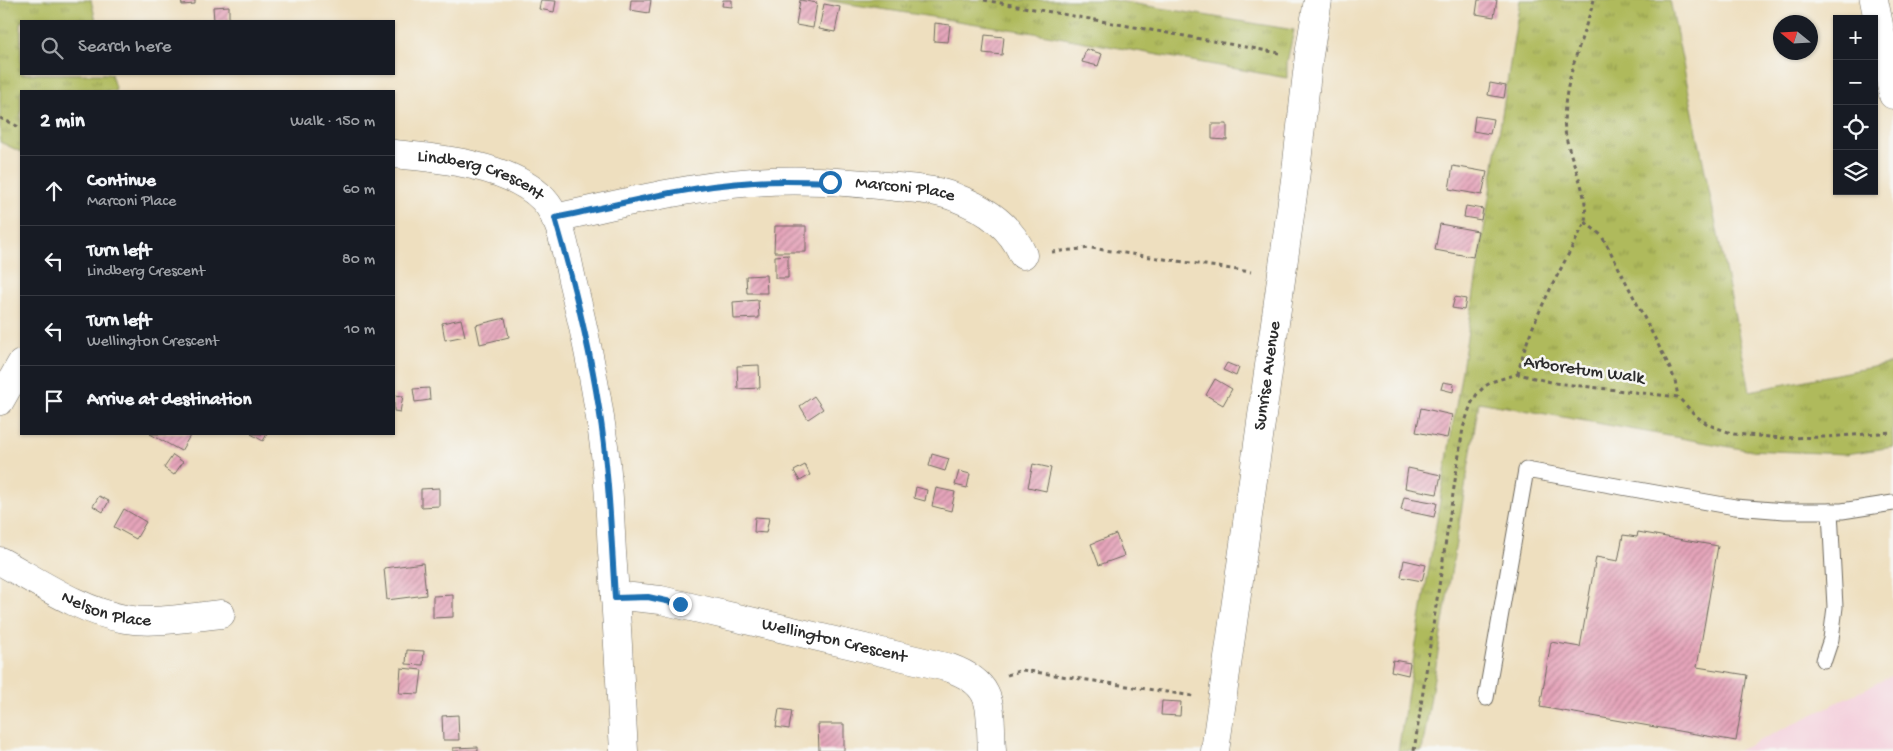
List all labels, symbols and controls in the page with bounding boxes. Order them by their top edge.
north arrow [1773,15,1818,60]
map controls [1833,15,1878,195]
button: + [1833,15,1878,60]
search box [20,20,395,75]
icon: search [38,34,66,62]
text: Search here [78,36,172,59]
button: − [1833,60,1878,105]
button: locate [1833,105,1878,150]
text: 2 min [40,110,85,135]
text: Walk · 150 m [290,113,375,132]
street label: Lindberg Crescent [416,146,550,206]
button: layers [1833,150,1878,195]
text: Continue [87,170,156,193]
route start [819,171,842,194]
street label: Marconi Place [854,173,958,207]
icon: ahead [40,177,68,205]
text: 60 m [343,181,375,200]
text: Marconi Place [87,193,176,212]
text: Turn left [87,240,151,263]
icon: left [40,247,68,275]
text: 80 m [342,251,375,270]
text: Lindberg Crescent [87,263,205,282]
text: Turn left [87,310,151,333]
icon: left [40,317,68,345]
street label: Sunrise Avenue [1250,319,1286,432]
text: 10 m [344,321,375,340]
text: Wellington Crescent [87,333,219,352]
street label: Arboretum Walk [1522,352,1648,390]
icon: arrive [40,387,68,415]
text: Arrive at destination [87,389,251,412]
street label: Nelson Place [58,587,152,631]
route end [669,593,692,616]
street label: Wellington Crescent [760,614,910,668]

